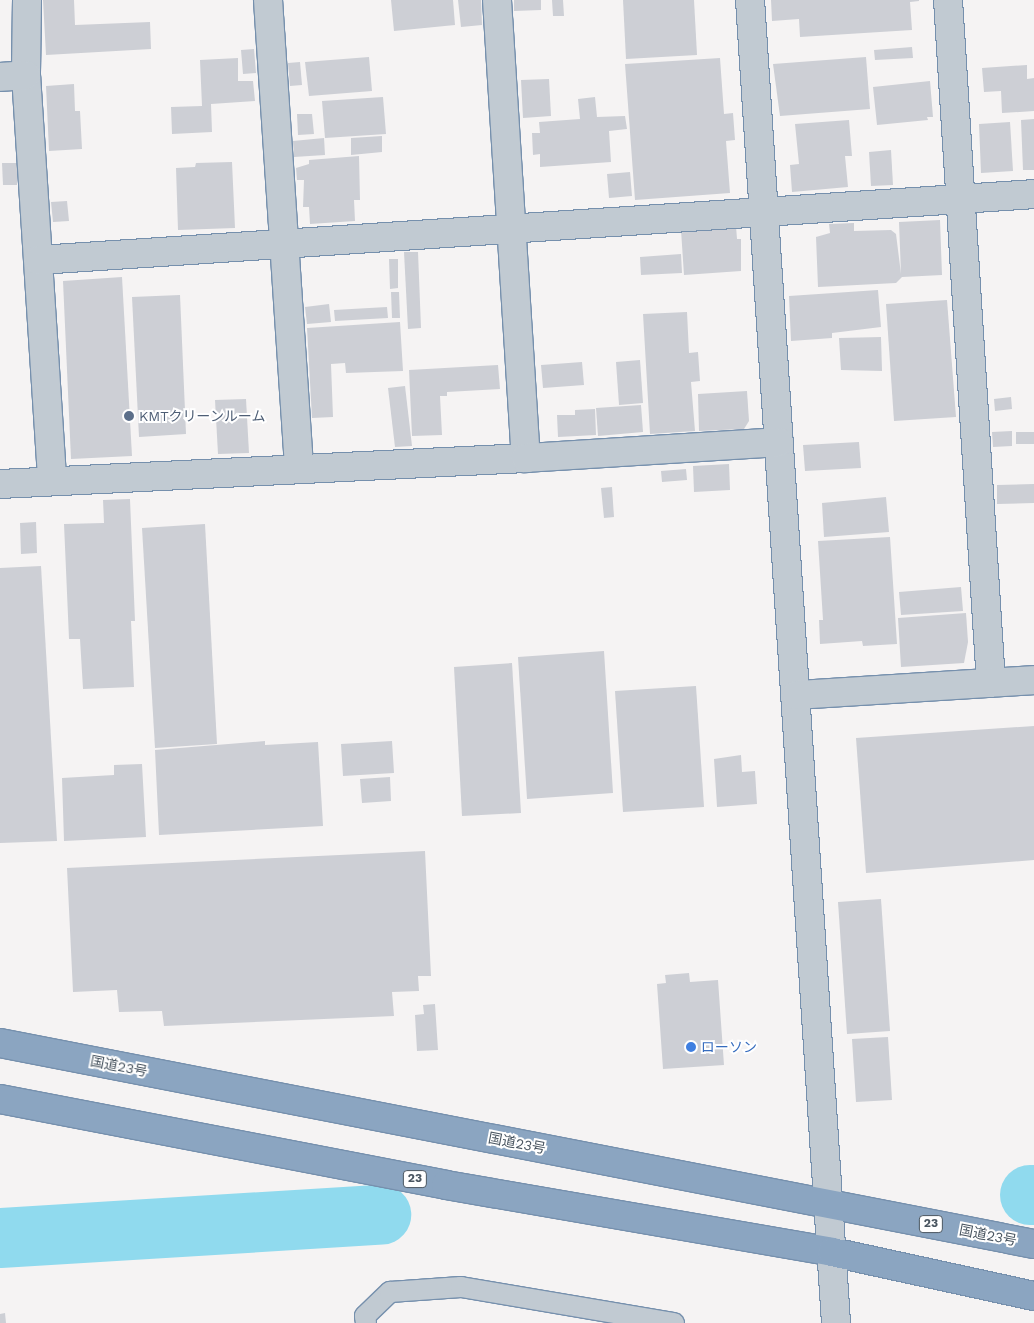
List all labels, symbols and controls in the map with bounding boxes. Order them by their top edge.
place label: KMTクリーンルーム [139,408,267,424]
marker: KMTクリーンルーム [123,410,135,422]
place label: ローソン [701,1039,757,1055]
marker: ローソン [685,1041,697,1053]
street label: 国道23号 [89,1052,149,1080]
street label: 国道23号 [487,1129,547,1157]
road number: 23 [402,1170,428,1188]
road number: 23 [918,1214,944,1234]
street label: 国道23号 [958,1221,1018,1249]

